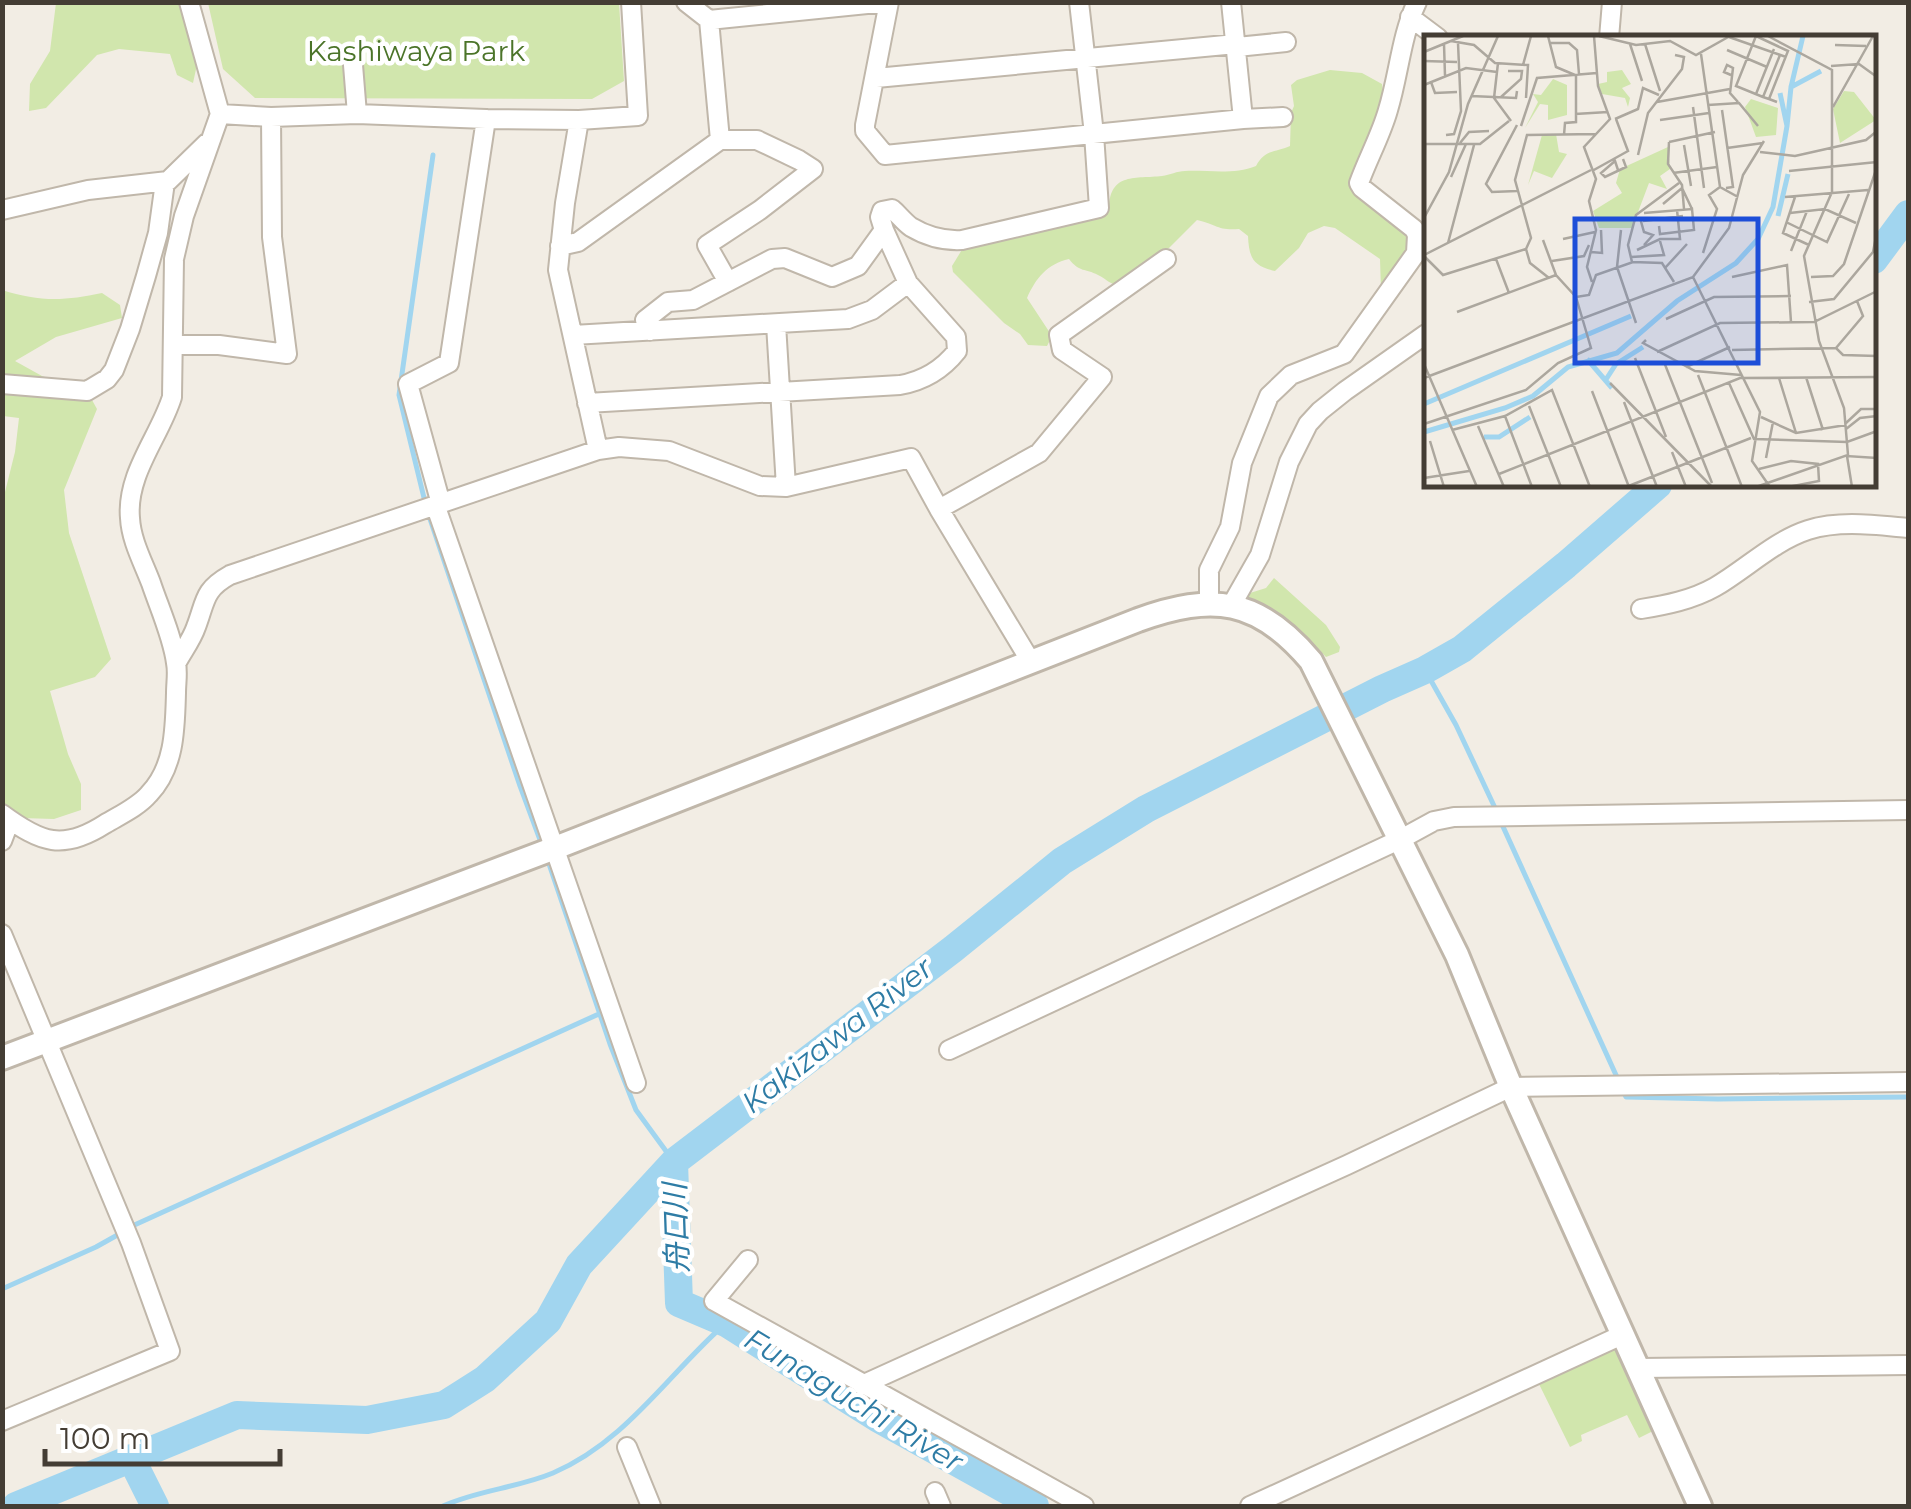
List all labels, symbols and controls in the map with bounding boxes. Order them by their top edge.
park label: Kashiwaya Park [307,34,526,68]
inset map [1424,35,1876,488]
water label: Kakizawa River [734,948,941,1121]
water label: 舟口川 [656,1179,696,1274]
water label: Funaguchi River [738,1320,971,1480]
scale bar [45,1404,280,1466]
text: 100 m [60,1420,150,1457]

